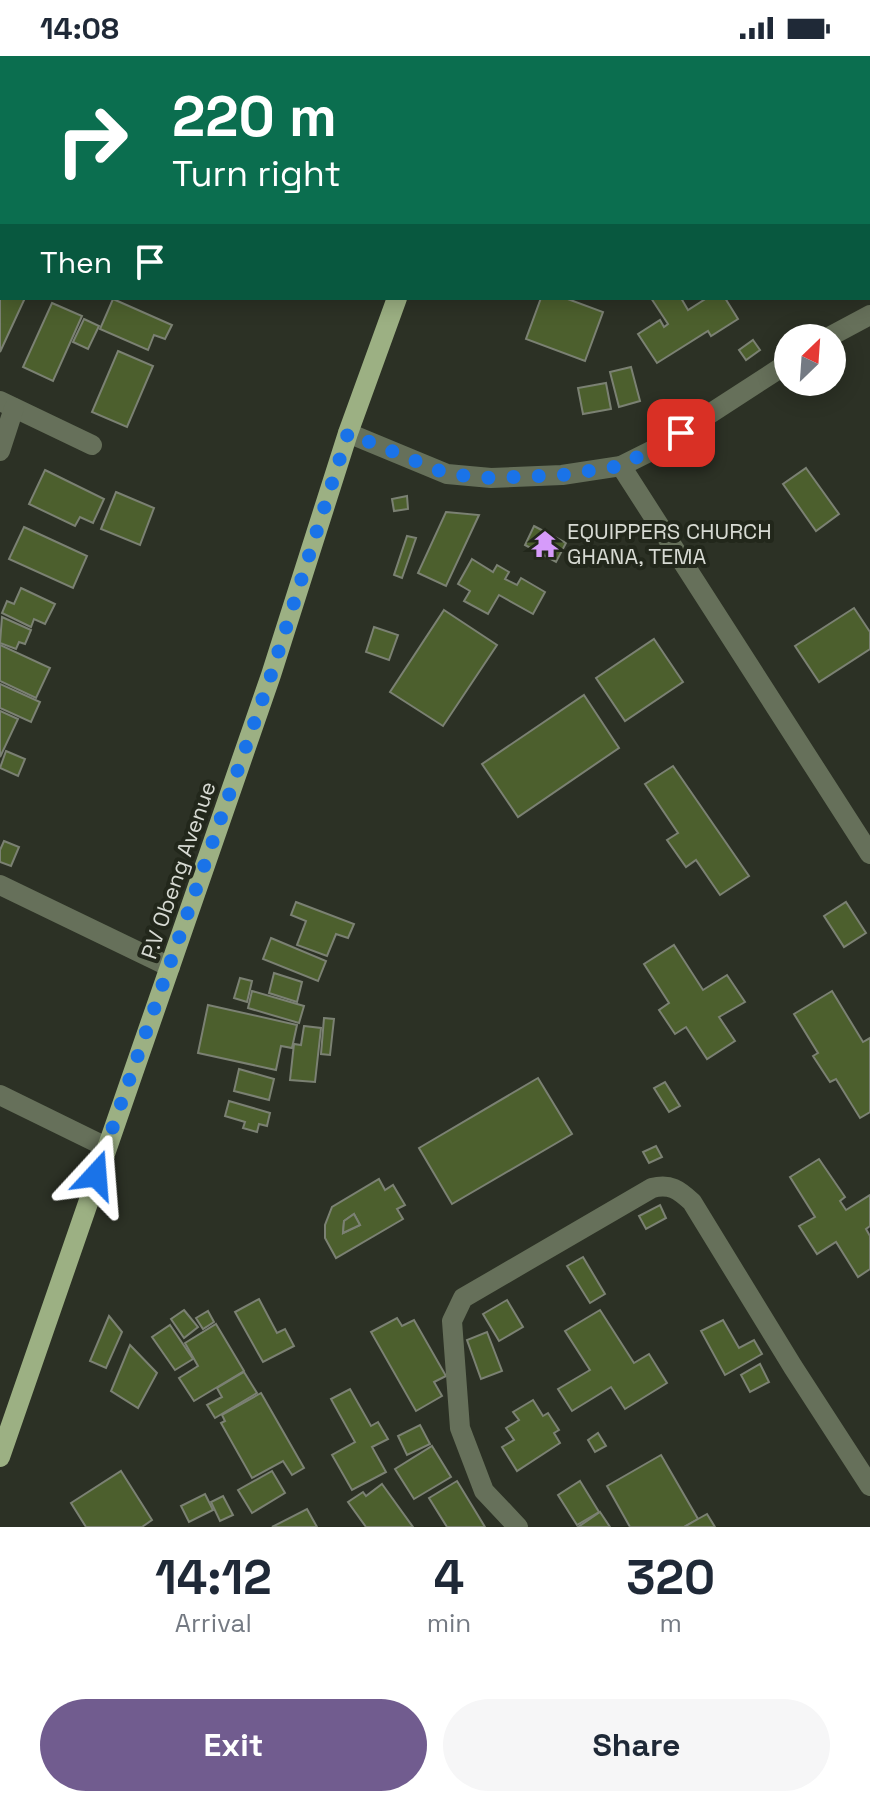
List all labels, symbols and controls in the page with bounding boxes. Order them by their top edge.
text: 14:08 [40,9,119,48]
text: 220 m [172,81,337,152]
icon: right [40,88,144,192]
text: Turn right [172,151,341,197]
icon: arrive [128,240,172,284]
text: Then [40,243,112,282]
north arrow [774,324,846,396]
map controls [774,324,846,396]
pin [647,399,715,467]
icon: arrive [659,411,703,455]
place label: EQUIPPERS CHURCH GHANA, TEMA [567,517,772,570]
temple icon: EQUIPPERS CHURCH GHANA, TEMA [530,529,560,559]
street label: P.V Obeng Avenue [134,777,222,963]
position arrow [54,1133,138,1217]
text: 14:12 [155,1547,272,1608]
text: 4 [434,1547,464,1608]
text: 320 [626,1547,715,1608]
text: Arrival [175,1606,252,1640]
text: min [427,1606,471,1640]
text: m [659,1606,682,1640]
button: Exit [40,1699,427,1791]
button: Share [443,1699,830,1791]

